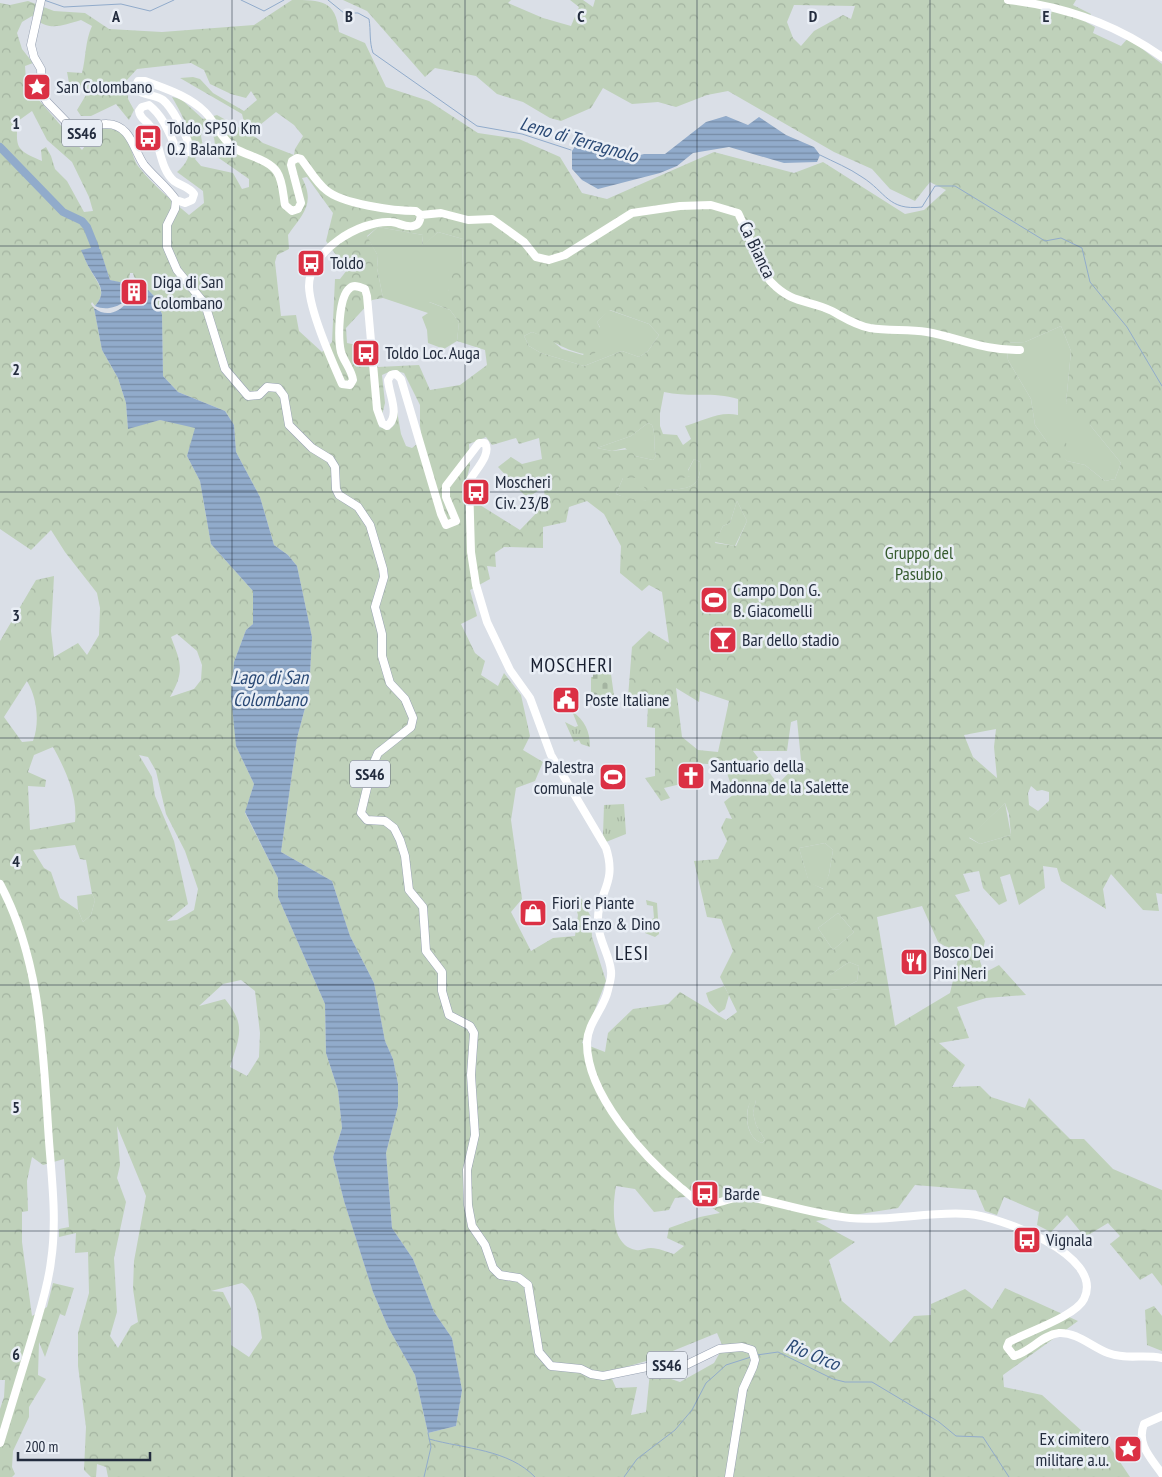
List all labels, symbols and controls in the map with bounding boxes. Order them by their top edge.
text: A [111,6,121,26]
text: B [345,6,353,26]
text: C [577,6,585,26]
text: D [809,6,818,26]
text: E [1043,6,1050,26]
place icon: San Colombano [22,72,52,102]
place label: San Colombano [56,75,153,98]
water label: Leno di Terragnolo [517,111,642,168]
text: 1 [12,113,20,133]
place label: Toldo SP50 Km 0.2 Balanzi [167,116,261,160]
road number: SS46 [62,120,102,146]
bus stop icon: Toldo SP50 Km 0.2 Balanzi [133,123,163,153]
street label: Ca Bianca [734,218,781,282]
bus stop icon: Toldo [296,248,326,278]
place label: Toldo [330,251,364,274]
place label: Diga di San Colombano [153,270,223,314]
building icon: Diga di San Colombano [119,277,149,307]
bus stop icon: Toldo Loc. Auga [351,338,381,368]
place label: Toldo Loc. Auga [385,341,480,364]
text: 2 [12,359,20,379]
place label: Moscheri Civ. 23/B [495,470,551,514]
bus stop icon: Moscheri Civ. 23/B [461,477,491,507]
park label: Gruppo del Pasubio [885,541,954,585]
place label: Campo Don G. B. Giacomelli [733,578,820,622]
sports icon: Campo Don G. B. Giacomelli [699,585,729,615]
text: 3 [12,605,20,625]
bar icon: Bar dello stadio [708,625,738,655]
place label: Bar dello stadio [742,628,840,651]
district label: MOSCHERI [531,652,614,678]
water label: Lago di San Colombano [232,665,310,711]
public building icon: Poste Italiane [551,685,581,715]
place label: Poste Italiane [585,688,670,711]
place label: Santuario della Madonna de la Salette [710,754,849,798]
place label: Palestra comunale [534,755,594,799]
road number: SS46 [350,761,390,788]
church icon: Santuario della Madonna de la Salette [676,761,706,791]
sports icon: Palestra comunale [598,762,628,792]
text: 4 [12,851,20,871]
place label: Fiori e Piante Sala Enzo & Dino [552,891,660,935]
shop icon: Fiori e Piante Sala Enzo & Dino [518,898,548,928]
district label: LESI [615,940,649,966]
place label: Bosco Dei Pini Neri [933,940,994,984]
restaurant icon: Bosco Dei Pini Neri [899,947,929,977]
text: 5 [12,1097,20,1117]
bus stop icon: Barde [690,1179,720,1209]
place label: Barde [724,1182,760,1205]
bus stop icon: Vignala [1012,1225,1042,1255]
place label: Vignala [1045,1228,1093,1251]
water label: Rio Orco [783,1332,845,1376]
text: 6 [12,1344,20,1364]
road number: SS46 [647,1352,687,1378]
place label: Ex cimitero militare a.u. [1036,1427,1109,1471]
scale bar [18,1430,150,1462]
place icon: Ex cimitero militare a.u. [1113,1434,1143,1464]
text: 200 m [25,1437,58,1456]

